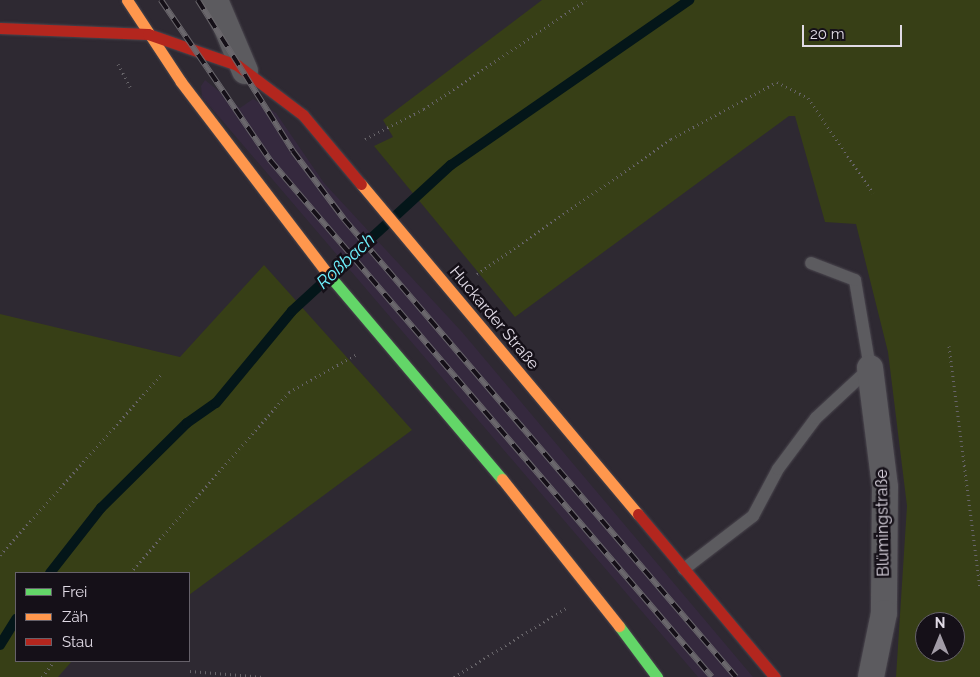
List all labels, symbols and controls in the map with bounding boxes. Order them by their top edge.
scale bar [805,15,905,47]
text: 20 m [810,25,845,43]
water label: Roßbach [312,229,380,293]
street label: Huckarder Straße [445,262,543,374]
street label: Blümingstraße [872,469,894,577]
legend [15,572,190,662]
text: Frei [62,583,87,601]
text: Zäh [62,608,88,626]
north arrow [915,612,965,662]
text: N [935,615,945,631]
text: Stau [62,633,93,651]

